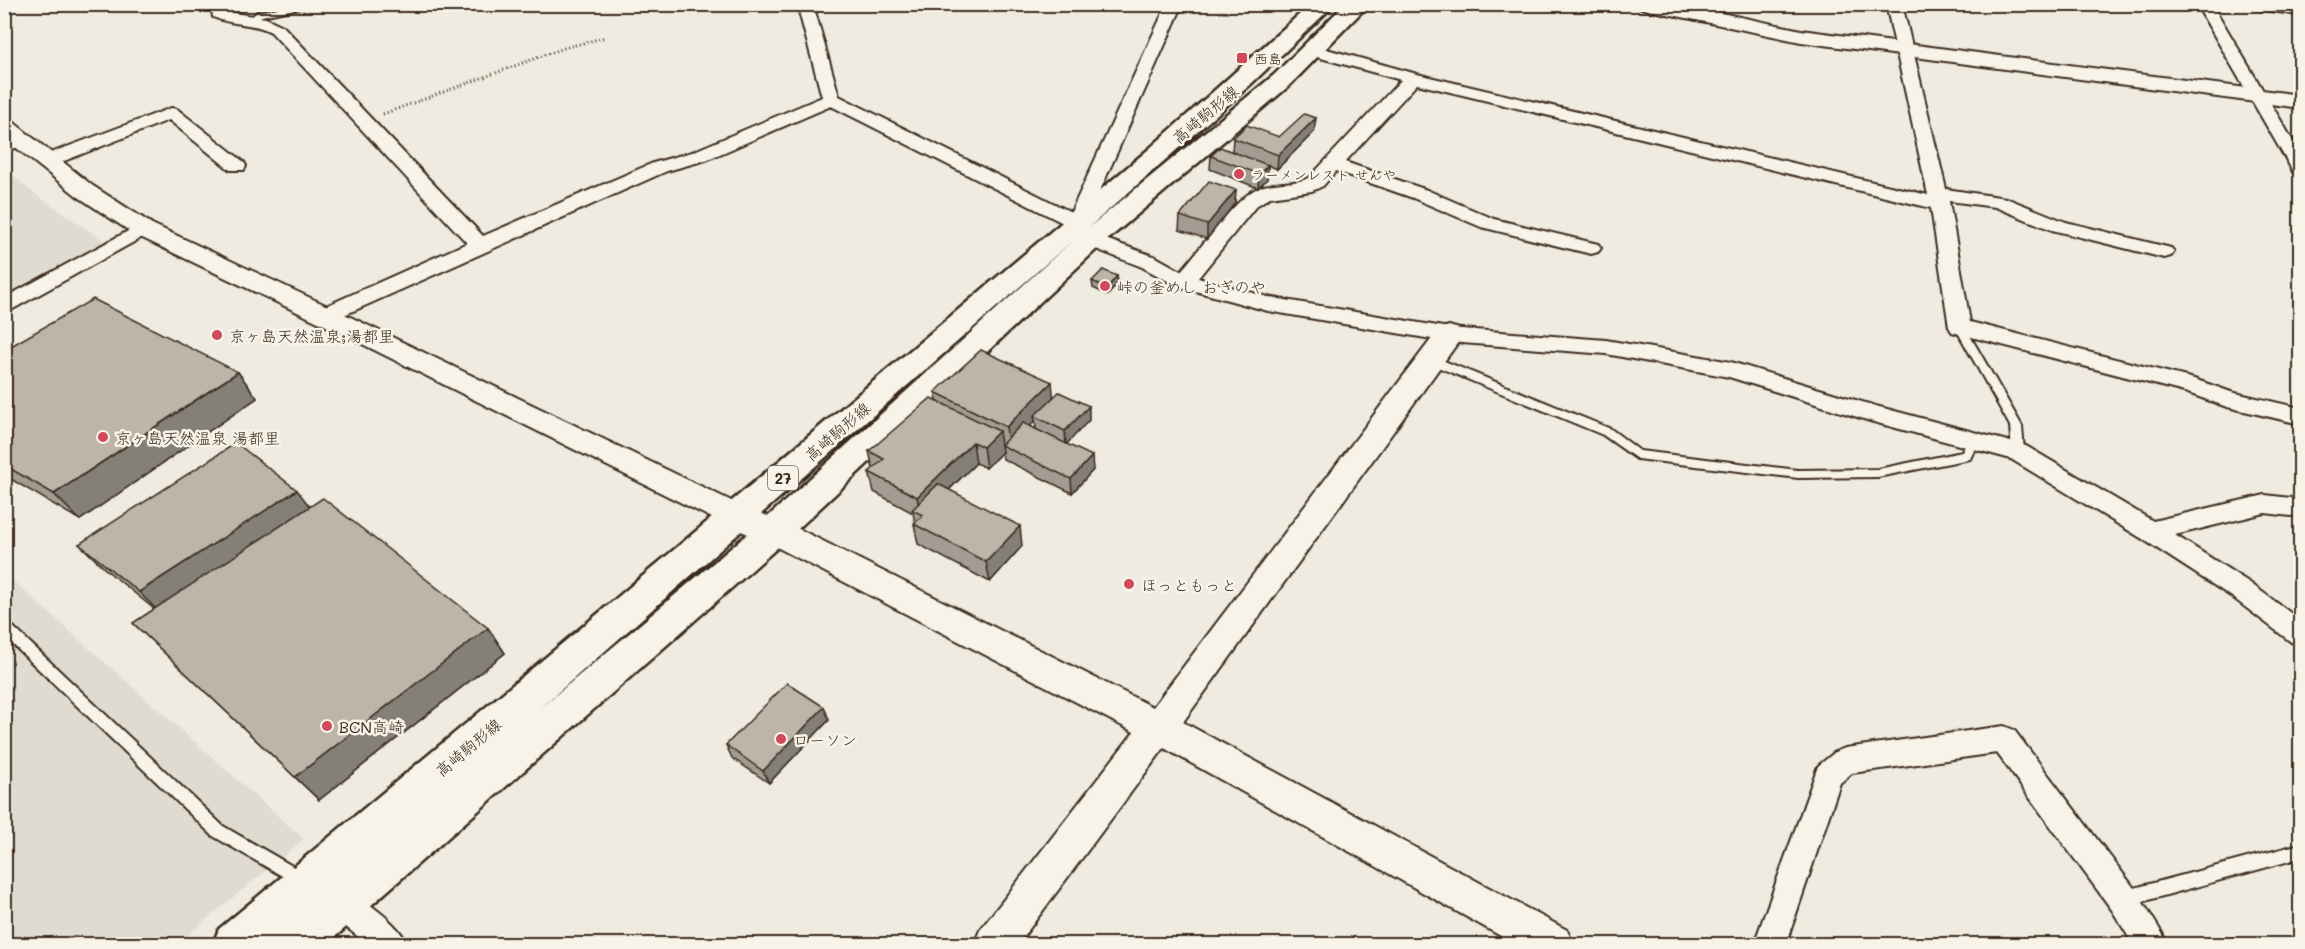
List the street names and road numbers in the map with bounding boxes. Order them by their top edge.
street label: 高崎駒形線 [1168,80,1242,148]
street label: 高崎駒形線 [800,397,874,465]
road number: 27 [768,466,798,490]
street label: 高崎駒形線 [431,713,505,781]

